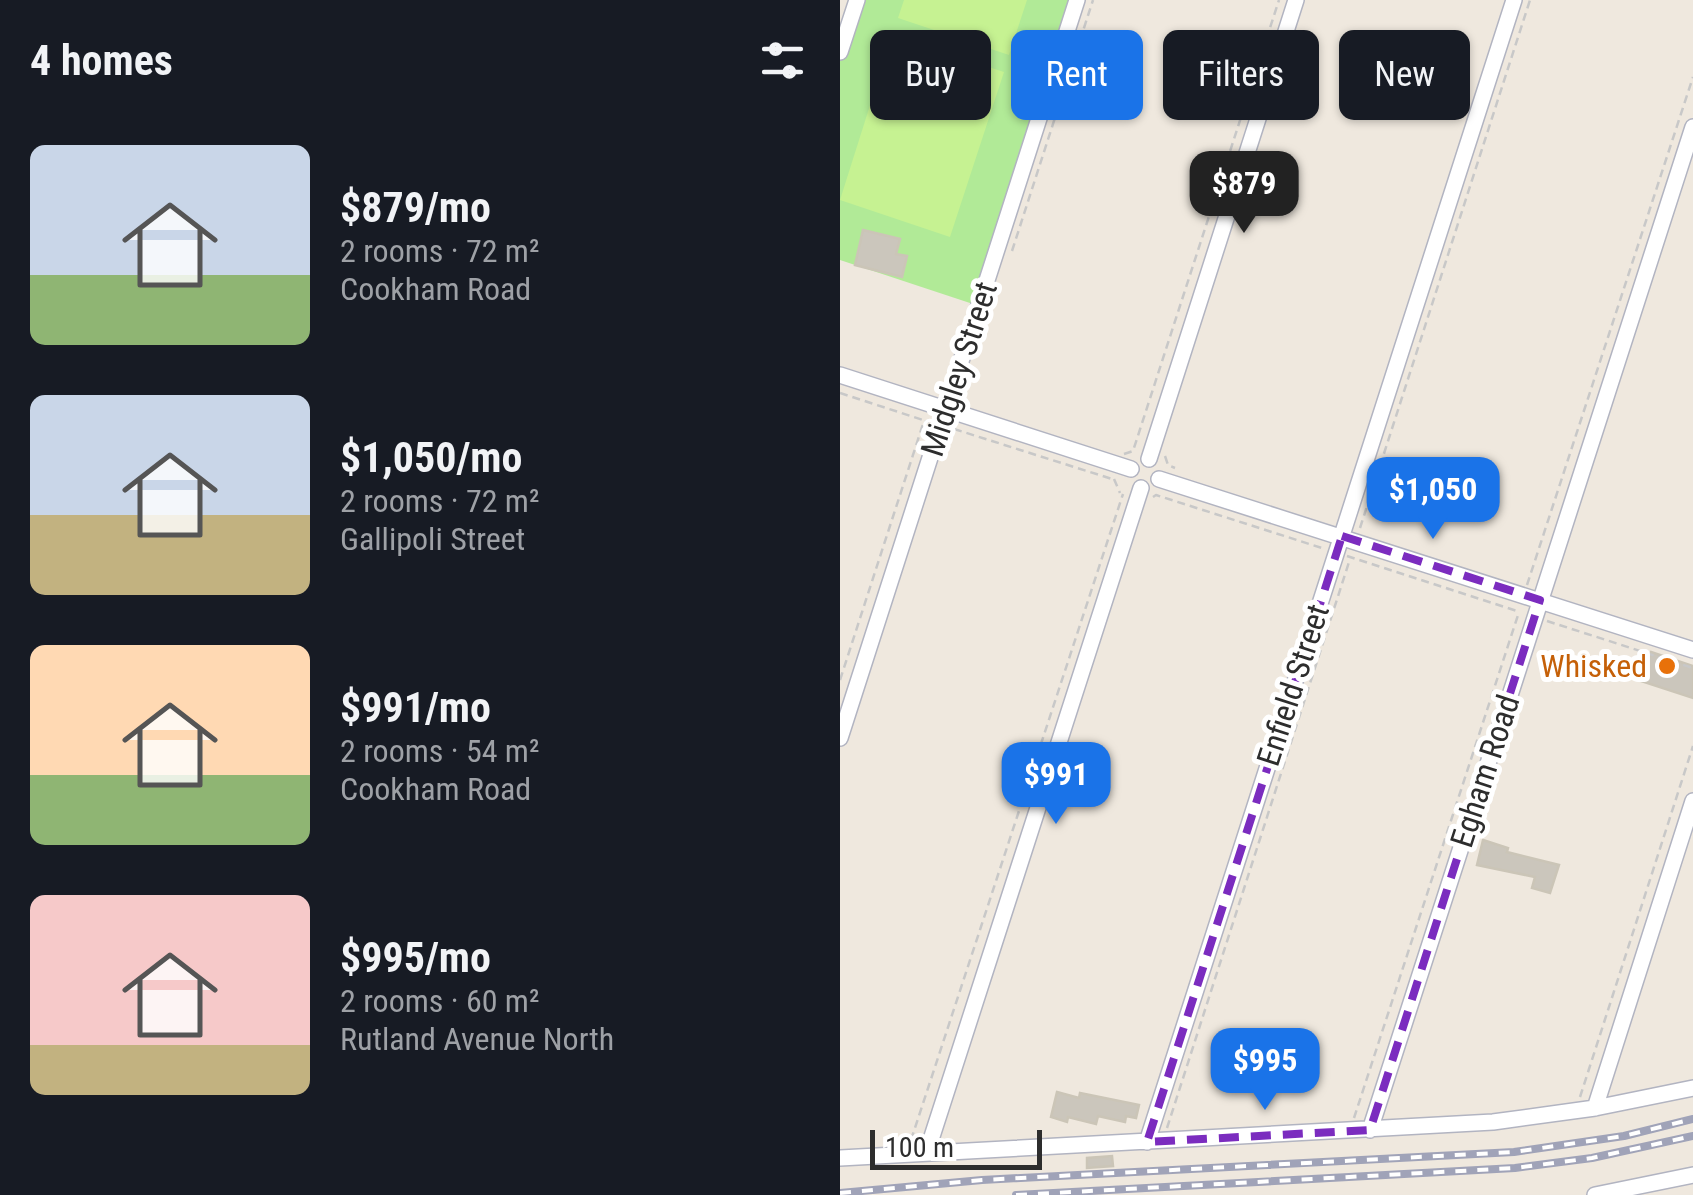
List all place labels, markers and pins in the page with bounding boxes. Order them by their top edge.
pin: $879 [1185,151,1303,236]
pin: $1,050 [1352,457,1514,542]
place label: Whisked [1540,647,1647,685]
marker: Whisked [1656,655,1678,677]
pin: $991 [997,742,1115,827]
pin: $995 [1206,1028,1324,1113]

